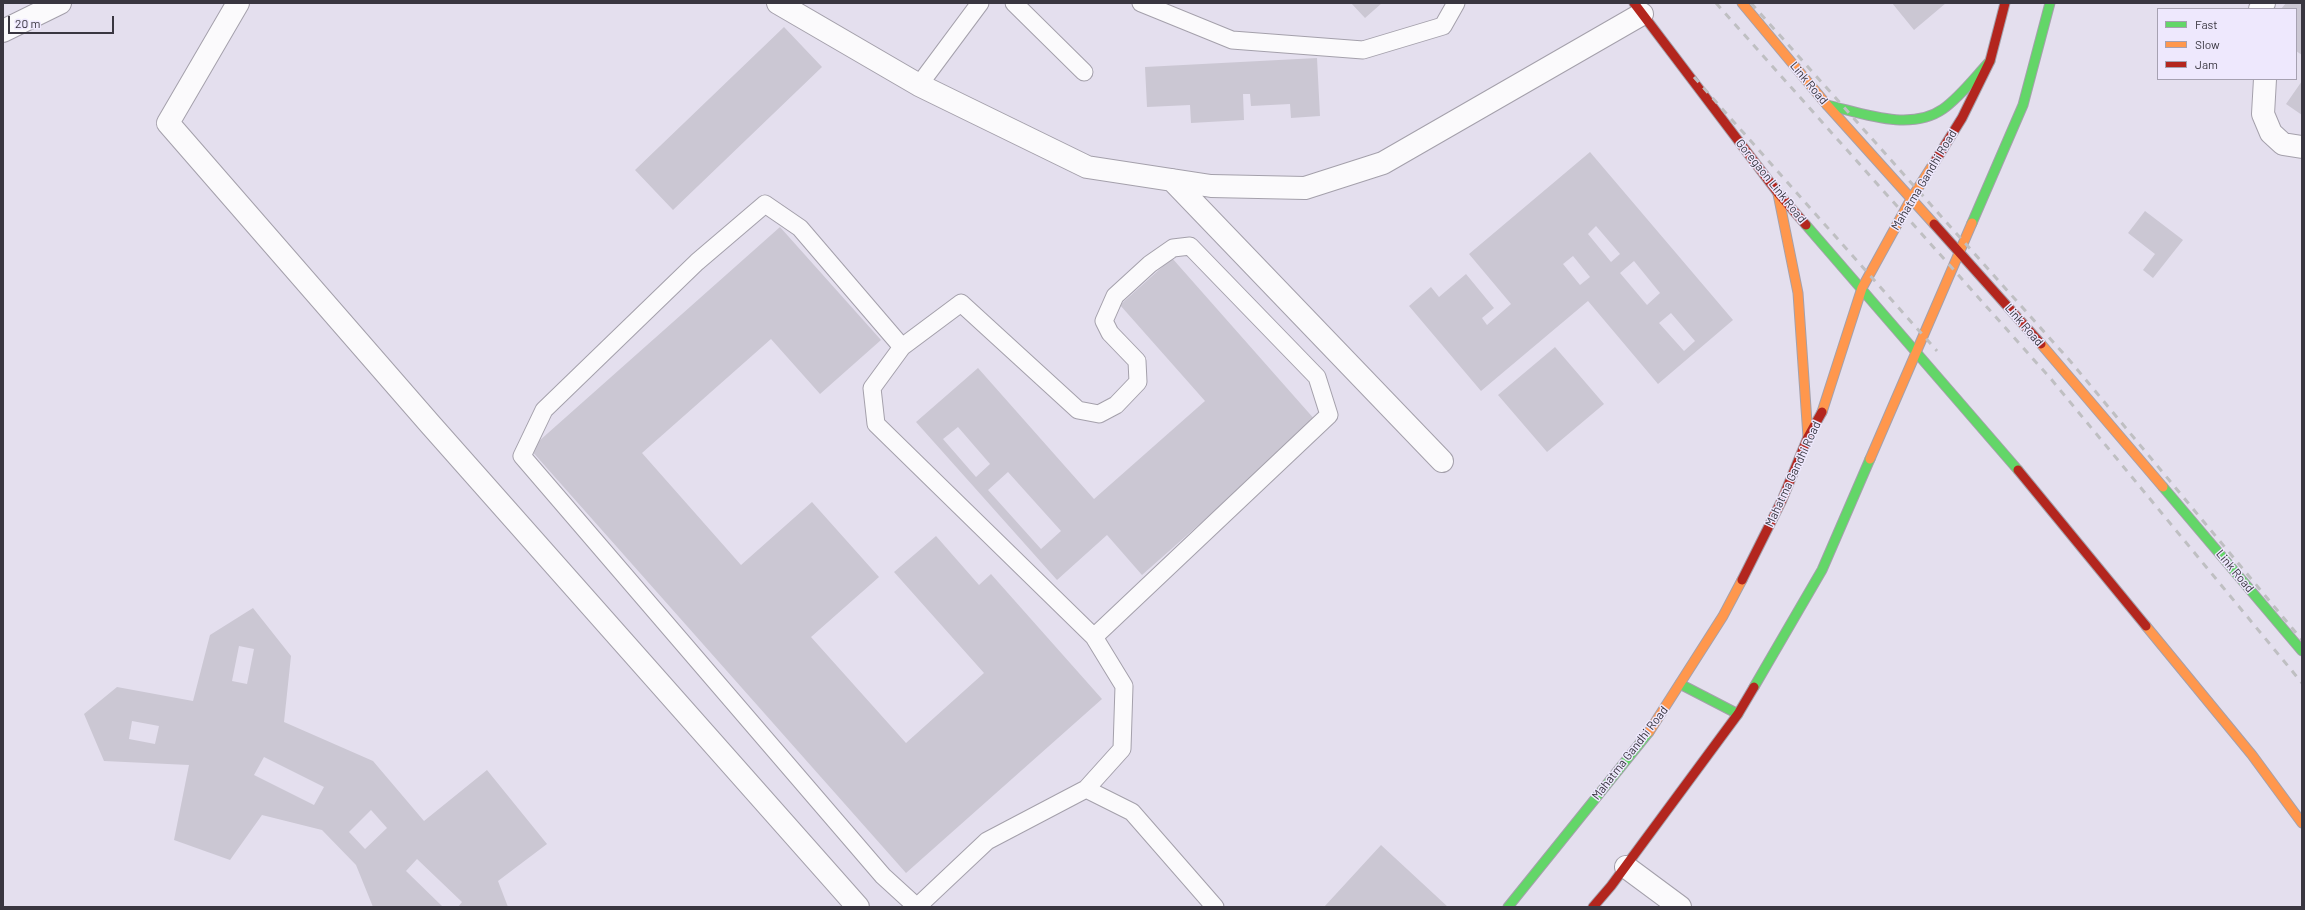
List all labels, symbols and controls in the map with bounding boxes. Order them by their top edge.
scale bar [10,8,116,34]
legend [2157,8,2297,80]
text: 20 m [15,16,41,30]
text: Fast [2195,17,2218,31]
text: Slow [2195,37,2220,51]
text: Jam [2195,57,2218,71]
street label: Link Road [1787,59,1831,107]
street label: Mahatma Gandhi Road [1888,127,1960,233]
street label: Goregaon Link Road [1733,136,1809,226]
street label: Link Road [2002,301,2046,349]
street label: Mahatma Gandhi Road [1762,419,1824,529]
street label: Link Road [2213,547,2257,595]
street label: Mahatma Gandhi Road [1589,703,1671,803]

